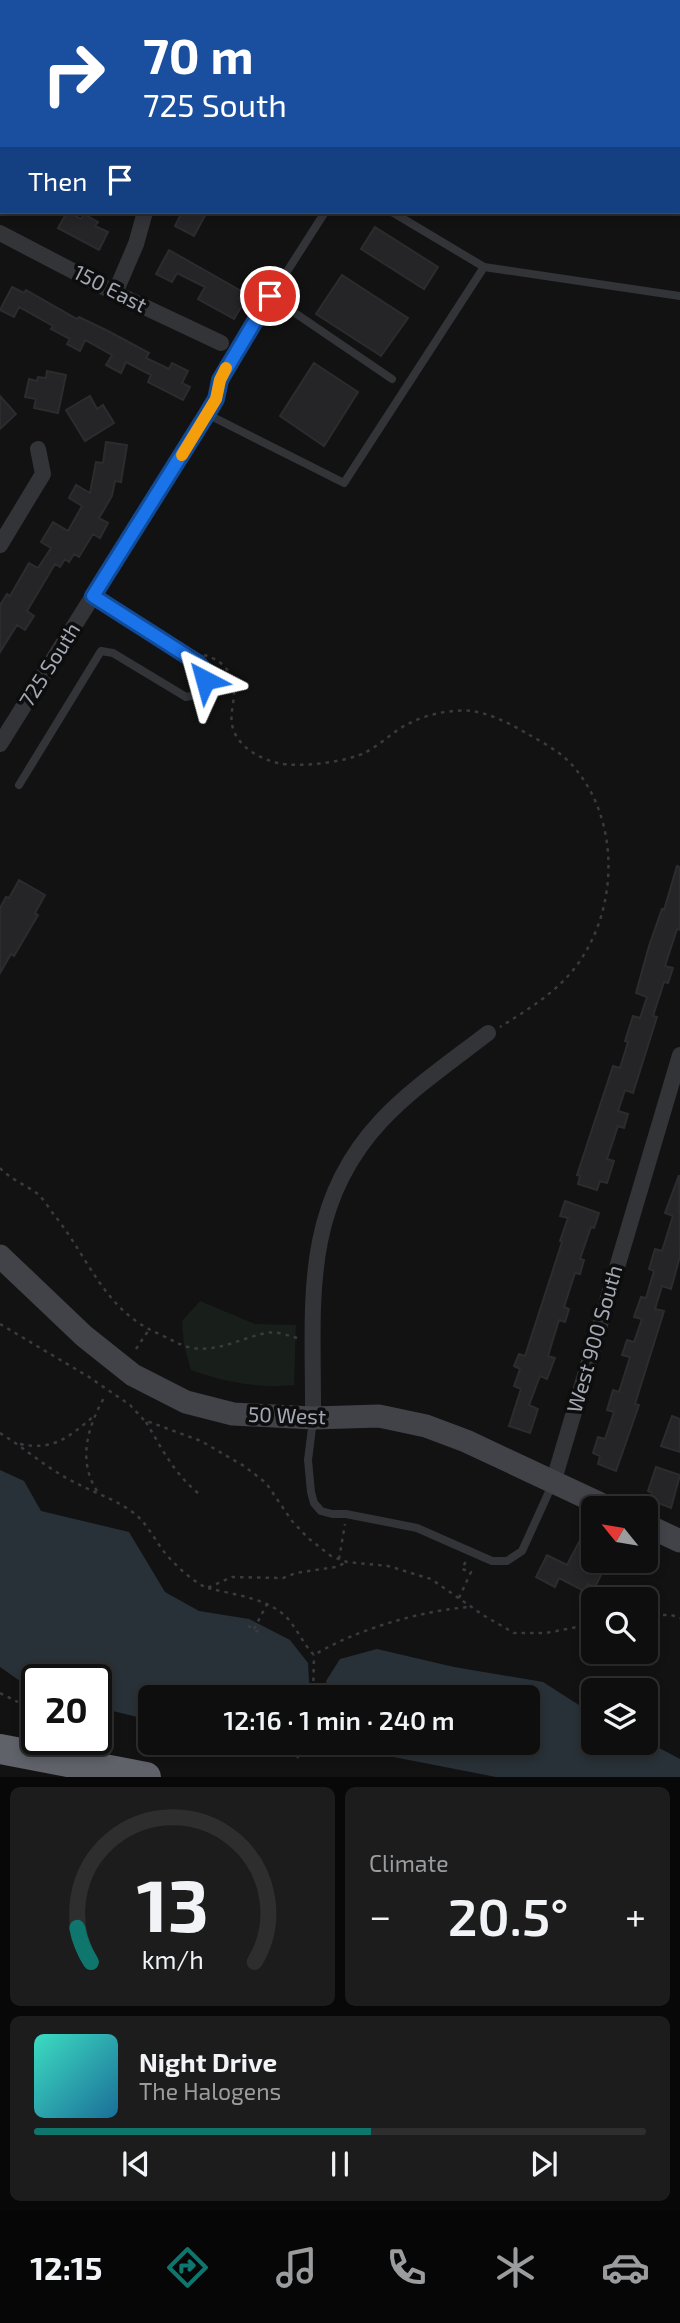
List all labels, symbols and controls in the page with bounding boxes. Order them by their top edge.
text: 70 m [143,25,254,84]
icon: right [28,28,119,119]
text: 725 South [143,85,287,123]
icon: arrive [101,161,139,199]
text: Then [28,165,87,196]
street label: 150 East [70,259,152,317]
pin [240,266,300,326]
icon: arrive [251,277,289,315]
street label: 725 South [13,618,84,711]
position arrow [168,643,242,717]
street label: West 900 South [561,1262,627,1415]
street label: 50 West [248,1401,326,1428]
north arrow [581,1496,658,1573]
map controls [581,1496,658,1755]
button: search [581,1587,658,1664]
speed limit sign: 20 [21,1664,112,1755]
button: layers [581,1678,658,1755]
text: 12:16 · 1 min · 240 m [223,1704,455,1735]
text: Climate [369,1849,449,1877]
text: 13 [136,1860,209,1948]
text: 20.5° [448,1884,569,1946]
text: − [369,1892,391,1938]
text: + [625,1892,646,1938]
text: km/h [141,1944,204,1974]
text: Night Drive [139,2046,277,2077]
text: The Halogens [139,2077,281,2105]
icon: previous [117,2145,155,2183]
icon: pause [321,2145,359,2183]
icon: next [525,2145,563,2183]
icon: directions [163,2243,212,2292]
icon: music [272,2243,321,2292]
icon: phone [382,2243,431,2292]
icon: climate [491,2243,540,2292]
icon: car [601,2243,650,2292]
text: 12:15 [30,2248,102,2286]

